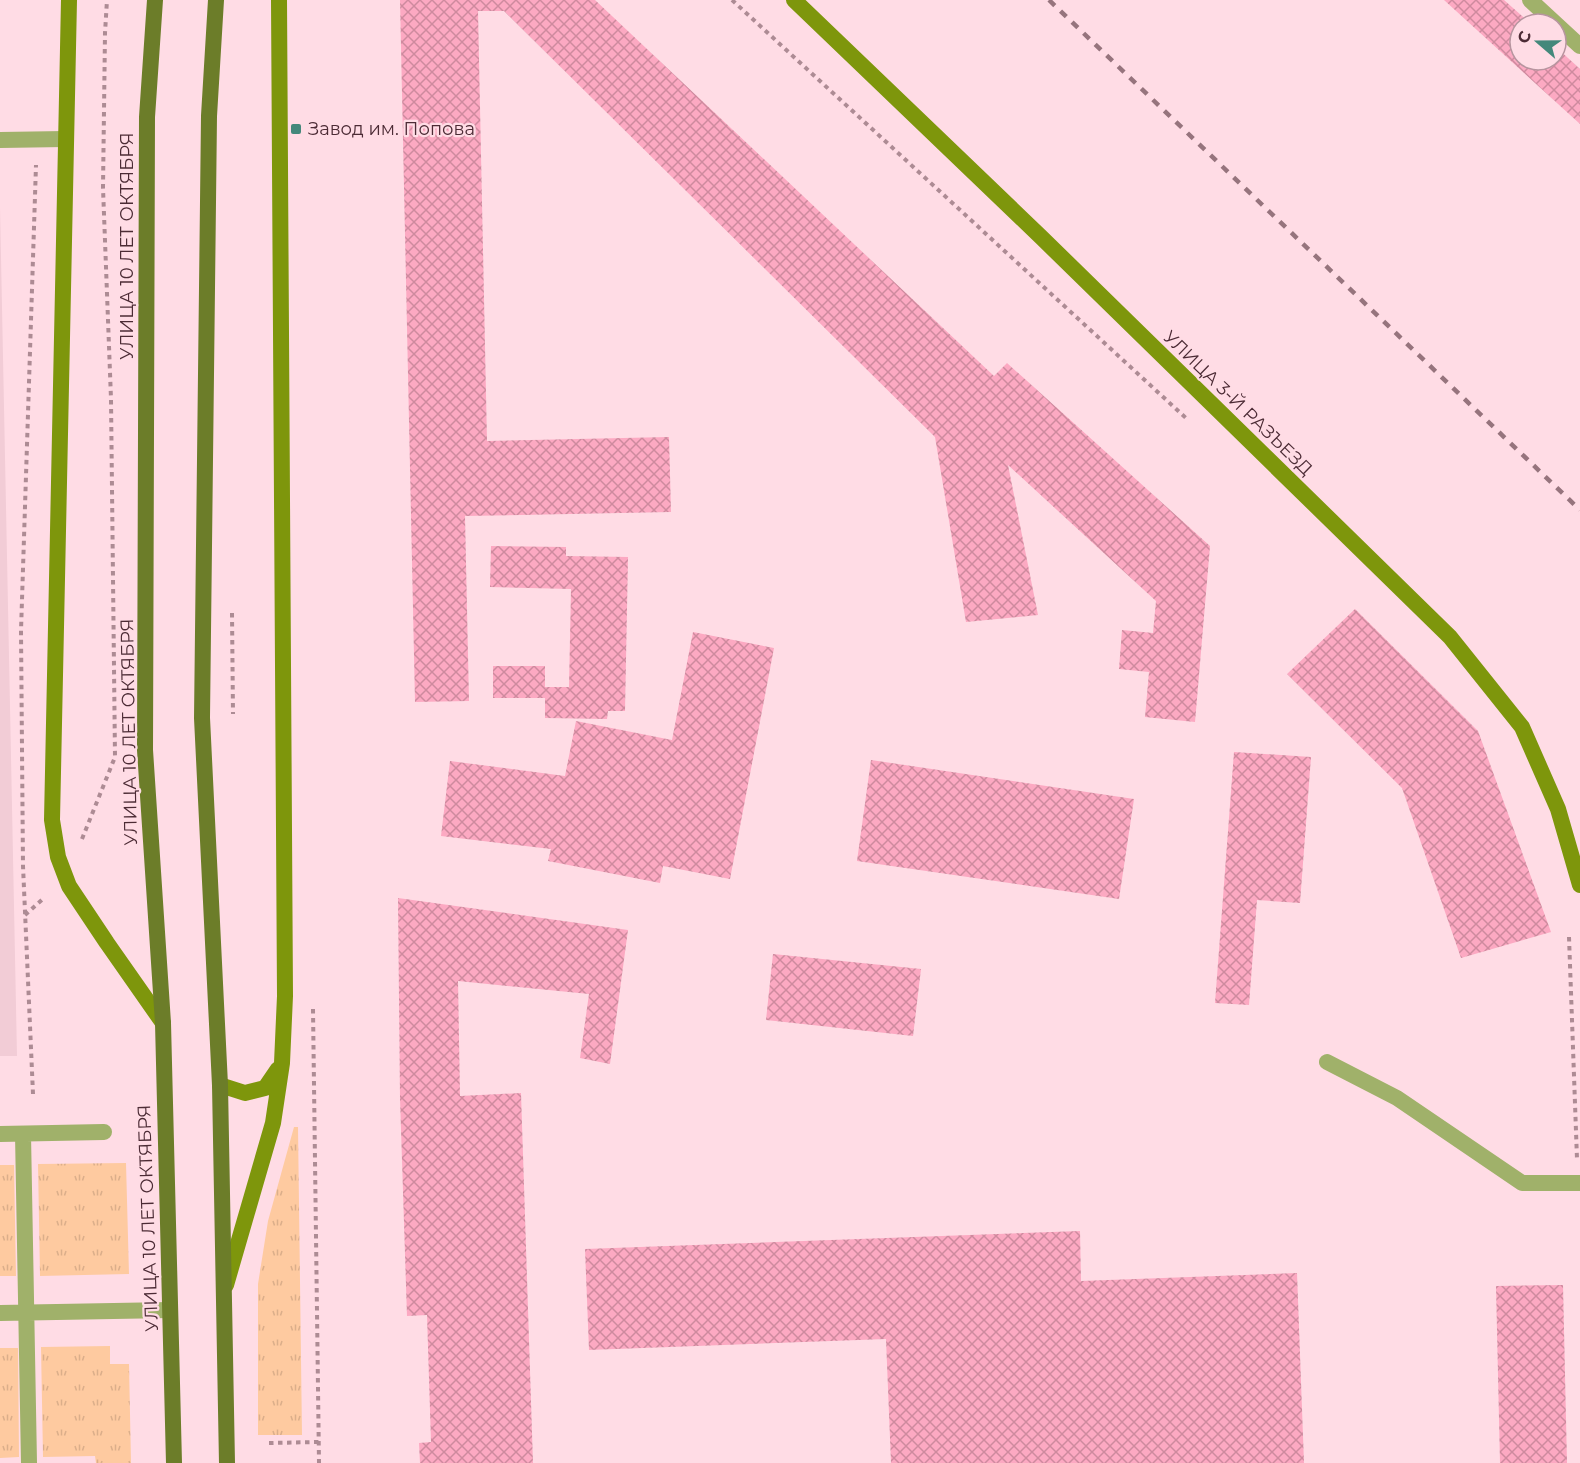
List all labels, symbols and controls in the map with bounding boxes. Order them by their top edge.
north arrow [1508,12,1568,72]
text: С [1513,28,1535,46]
place label: Завод им. Попова [308,118,475,140]
marker: Завод им. Попова [289,122,303,136]
street label: УЛИЦА 10 ЛЕТ ОКТЯБРЯ [116,132,138,360]
street label: УЛИЦА 3-Й РАЗЪЕЗД [1159,326,1317,480]
street label: УЛИЦА 10 ЛЕТ ОКТЯБРЯ [116,618,142,846]
street label: УЛИЦА 10 ЛЕТ ОКТЯБРЯ [133,1104,163,1332]

